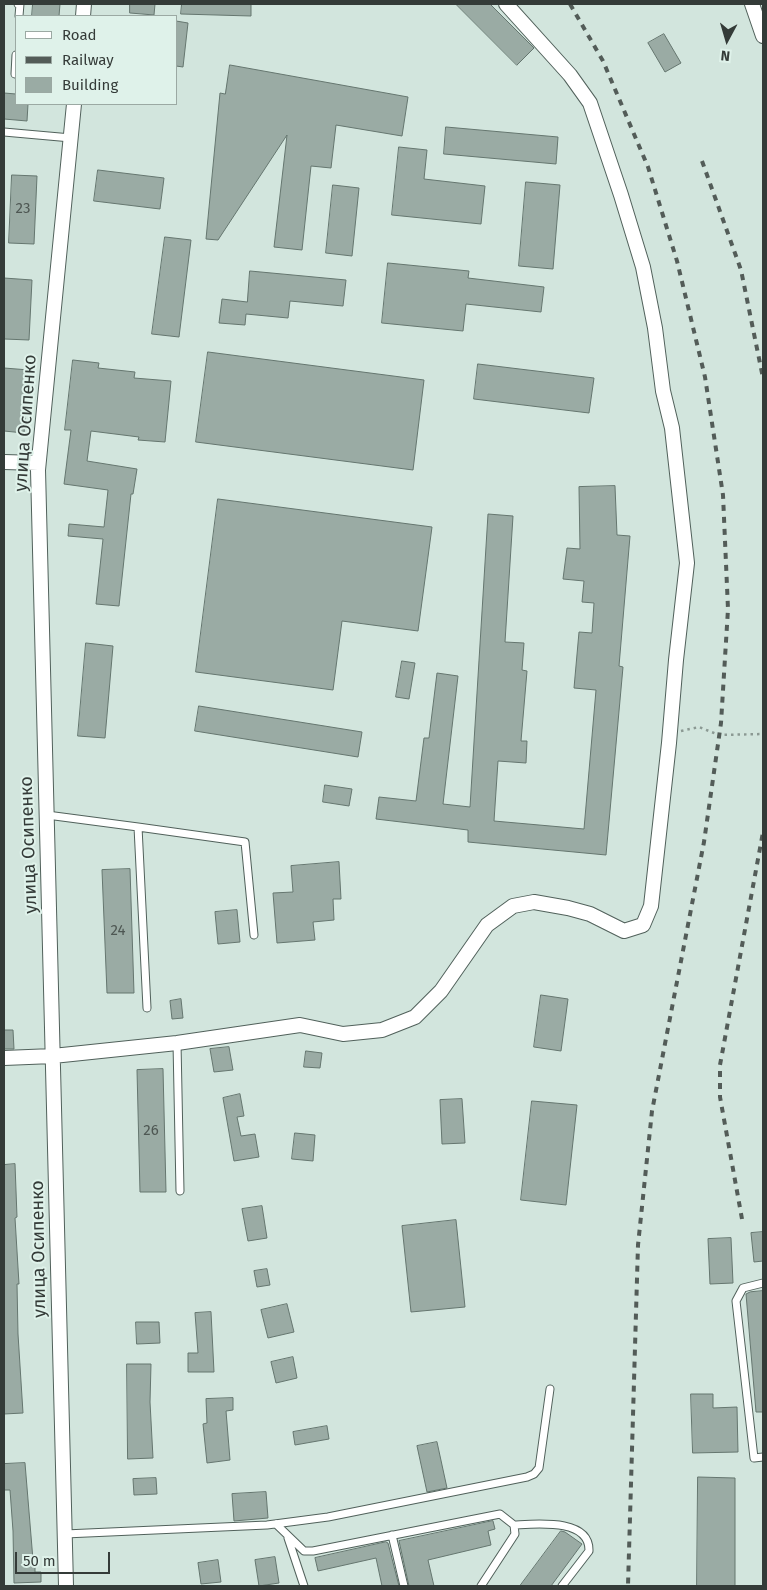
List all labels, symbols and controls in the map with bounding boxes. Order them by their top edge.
legend [15,15,178,105]
north arrow [702,15,752,65]
text: Road [62,26,97,44]
text: N [720,46,731,64]
text: Railway [62,51,114,69]
text: Building [62,76,118,94]
house number: 23 [16,200,30,218]
street label: улица Осипенко [10,354,42,492]
street label: улица Осипенко [16,776,42,914]
house number: 24 [111,922,125,940]
house number: 26 [143,1122,159,1140]
street label: улица Осипенко [27,1180,51,1318]
scale bar [18,1542,112,1574]
text: 50 m [23,1552,56,1570]

